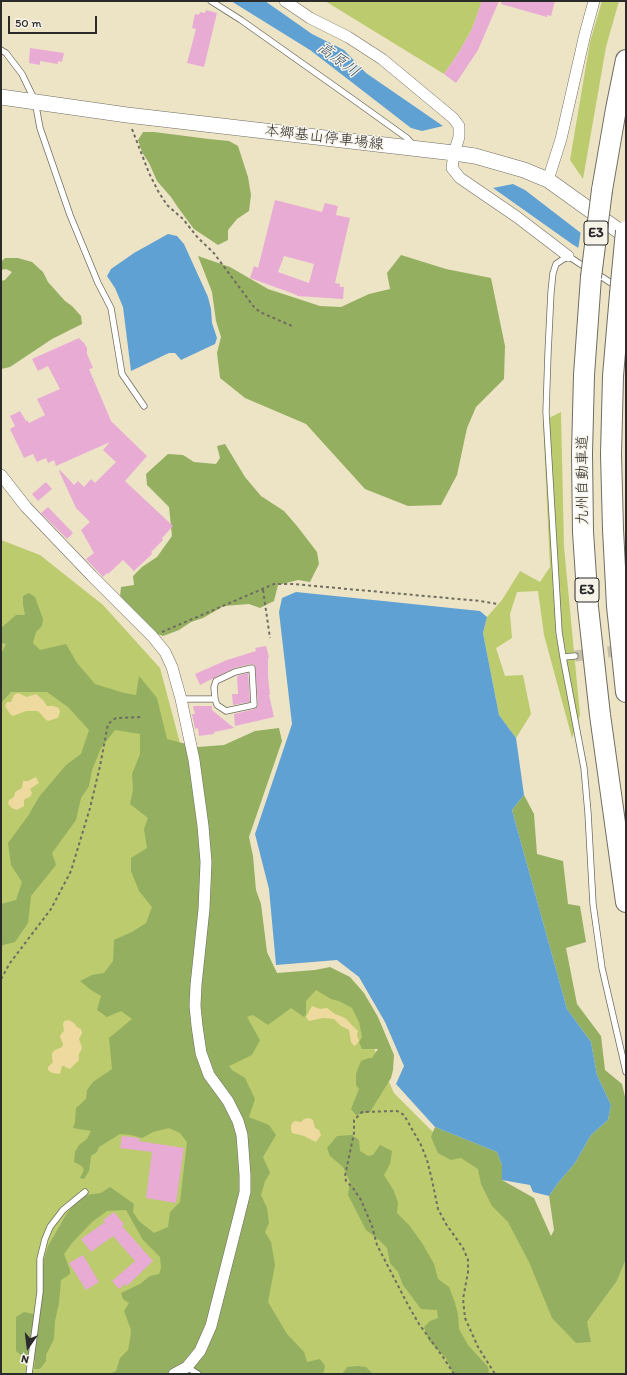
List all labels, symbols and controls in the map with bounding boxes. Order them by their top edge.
scale bar [10,8,99,34]
text: 50 m [15,16,41,30]
water label: 高原川 [313,38,363,82]
street label: 本郷基山停車場線 [263,122,385,154]
road number: E3 [584,221,608,245]
street label: 九州自動車道 [574,435,592,525]
road number: E3 [575,578,599,602]
north arrow [8,1327,48,1367]
text: N [20,1352,30,1366]

